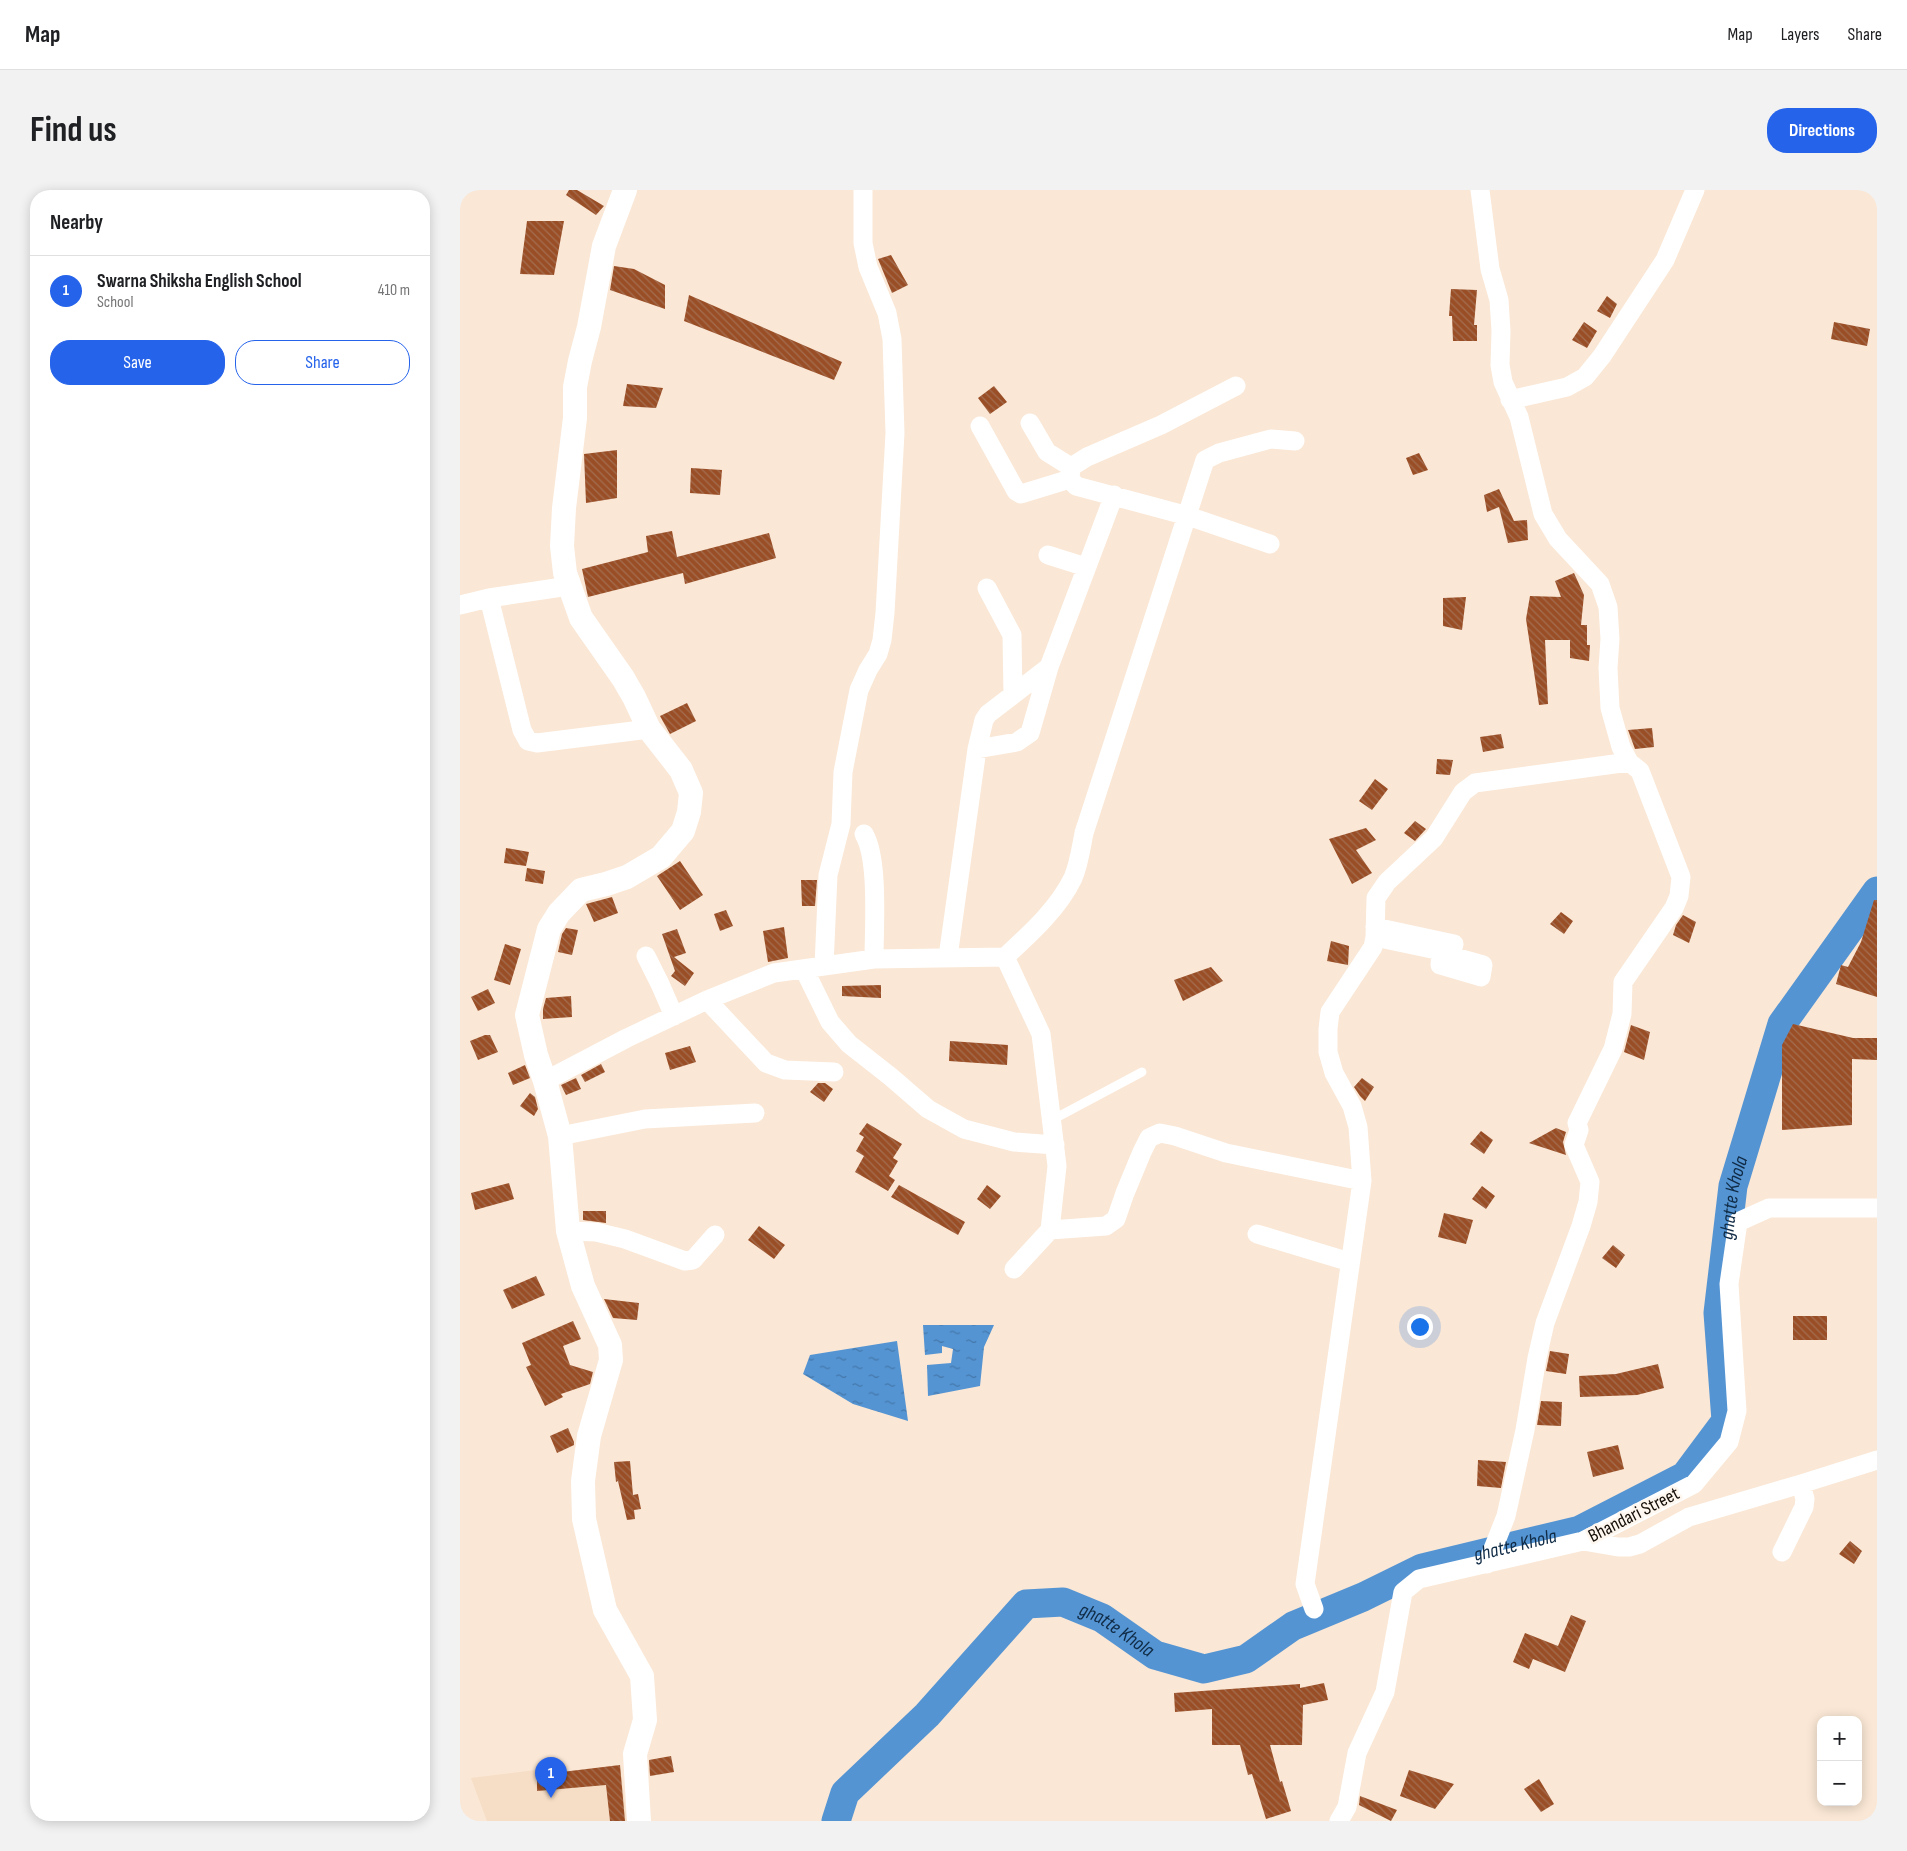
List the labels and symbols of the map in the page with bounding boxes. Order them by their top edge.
water label: ghatte Khola [1715,1153,1753,1241]
your location [1407,1314,1433,1340]
street label: Bhandari Street [1585,1482,1684,1548]
water label: ghatte Khola [1471,1524,1559,1567]
water label: ghatte Khola [1075,1598,1159,1663]
pin: 1 [535,1757,567,1798]

